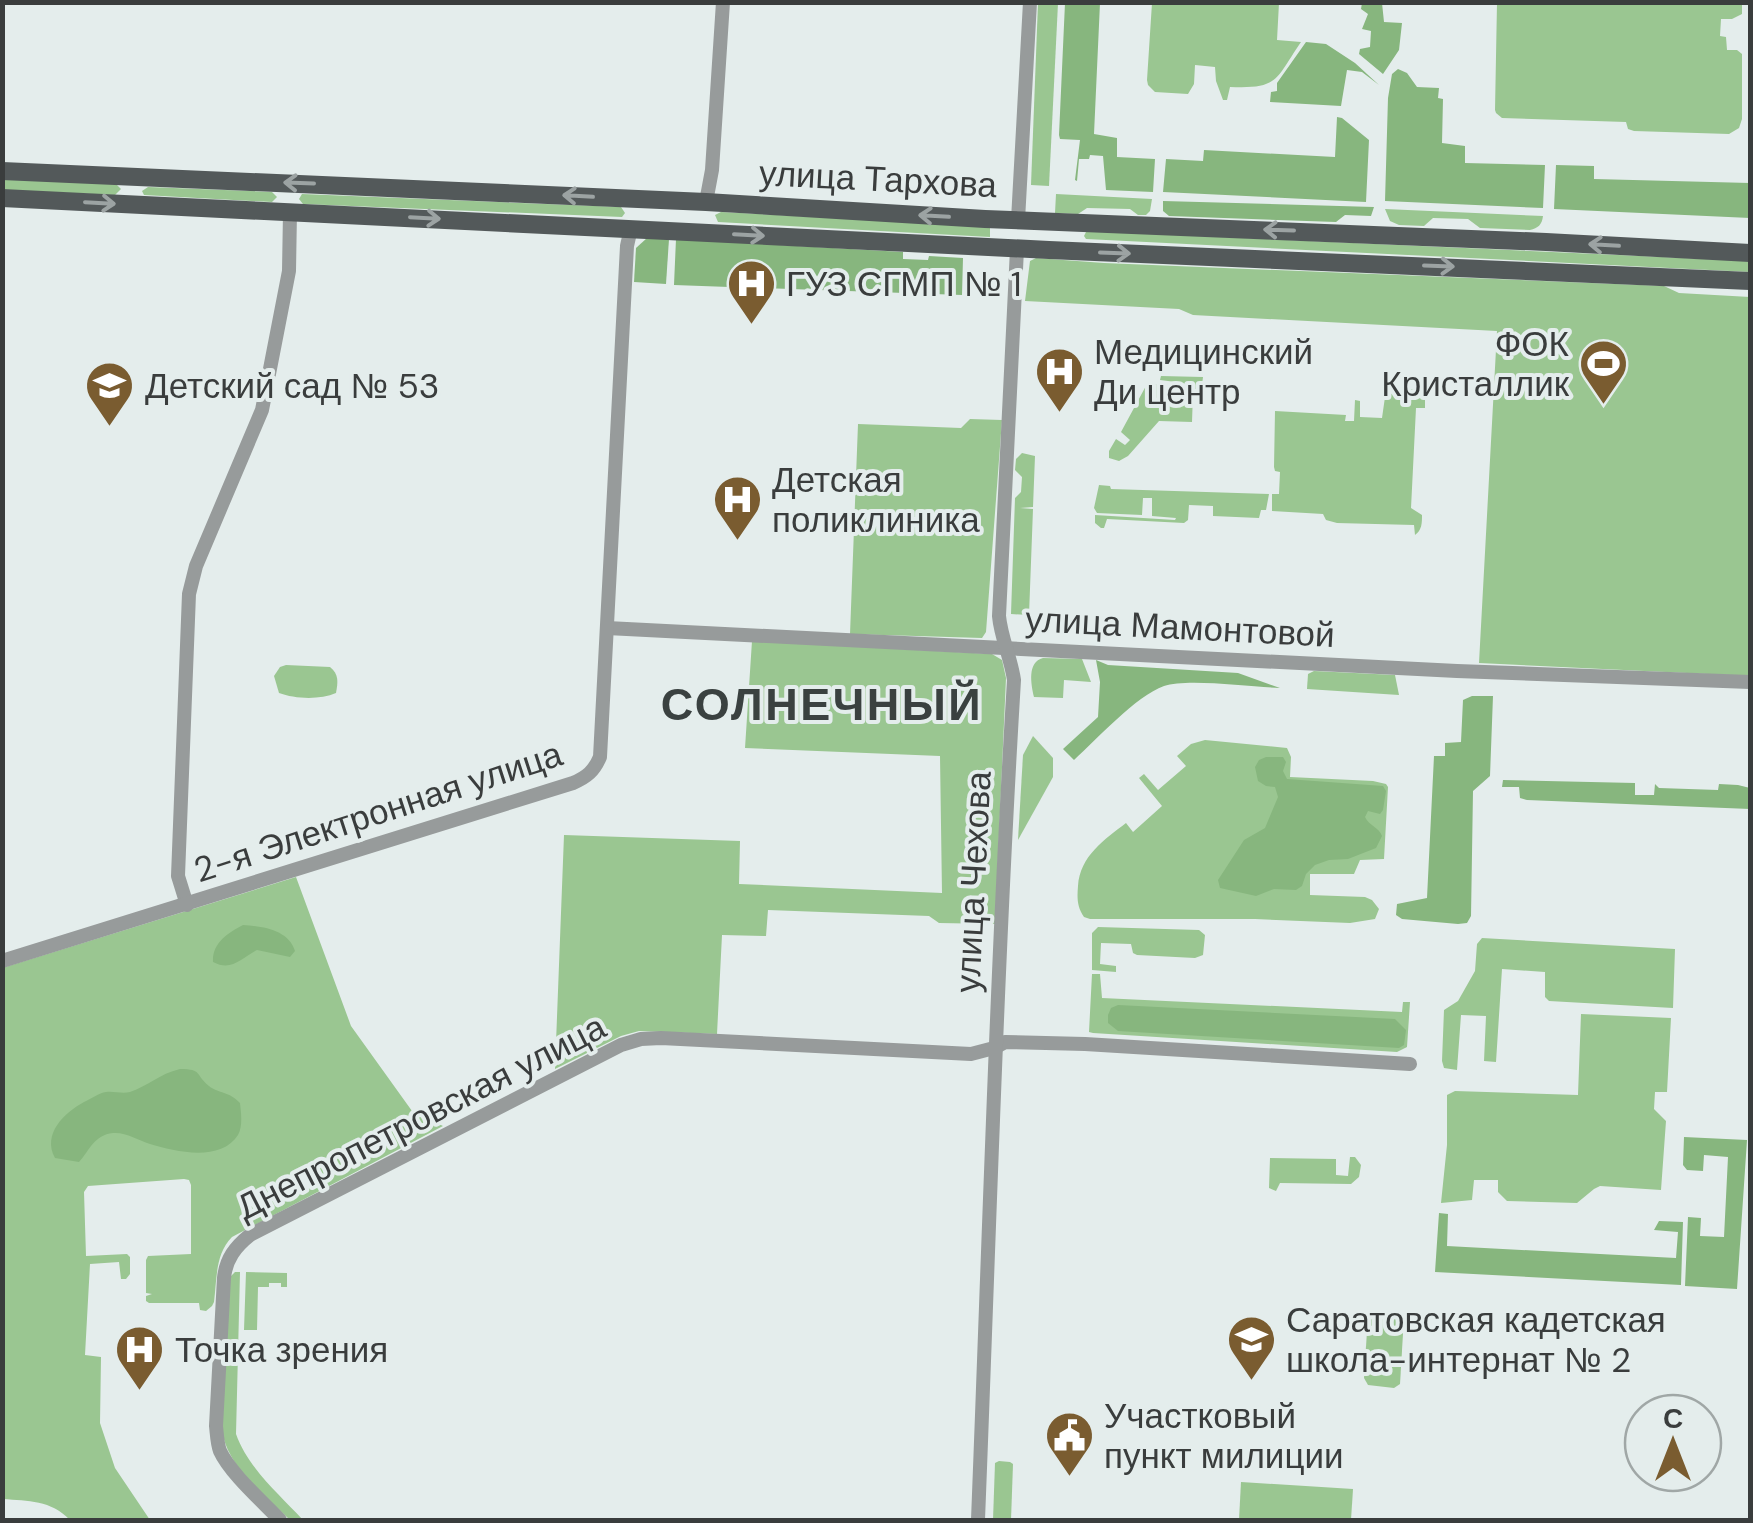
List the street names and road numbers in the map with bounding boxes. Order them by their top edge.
street label: улица Тархова [758,150,999,208]
street label: улица Мамонтовой [1024,596,1336,658]
street label: 2-я Электронная улица [188,731,568,893]
street label: улица Чехова [944,770,1002,994]
street label: Днепропетровская улица [229,1004,614,1230]

